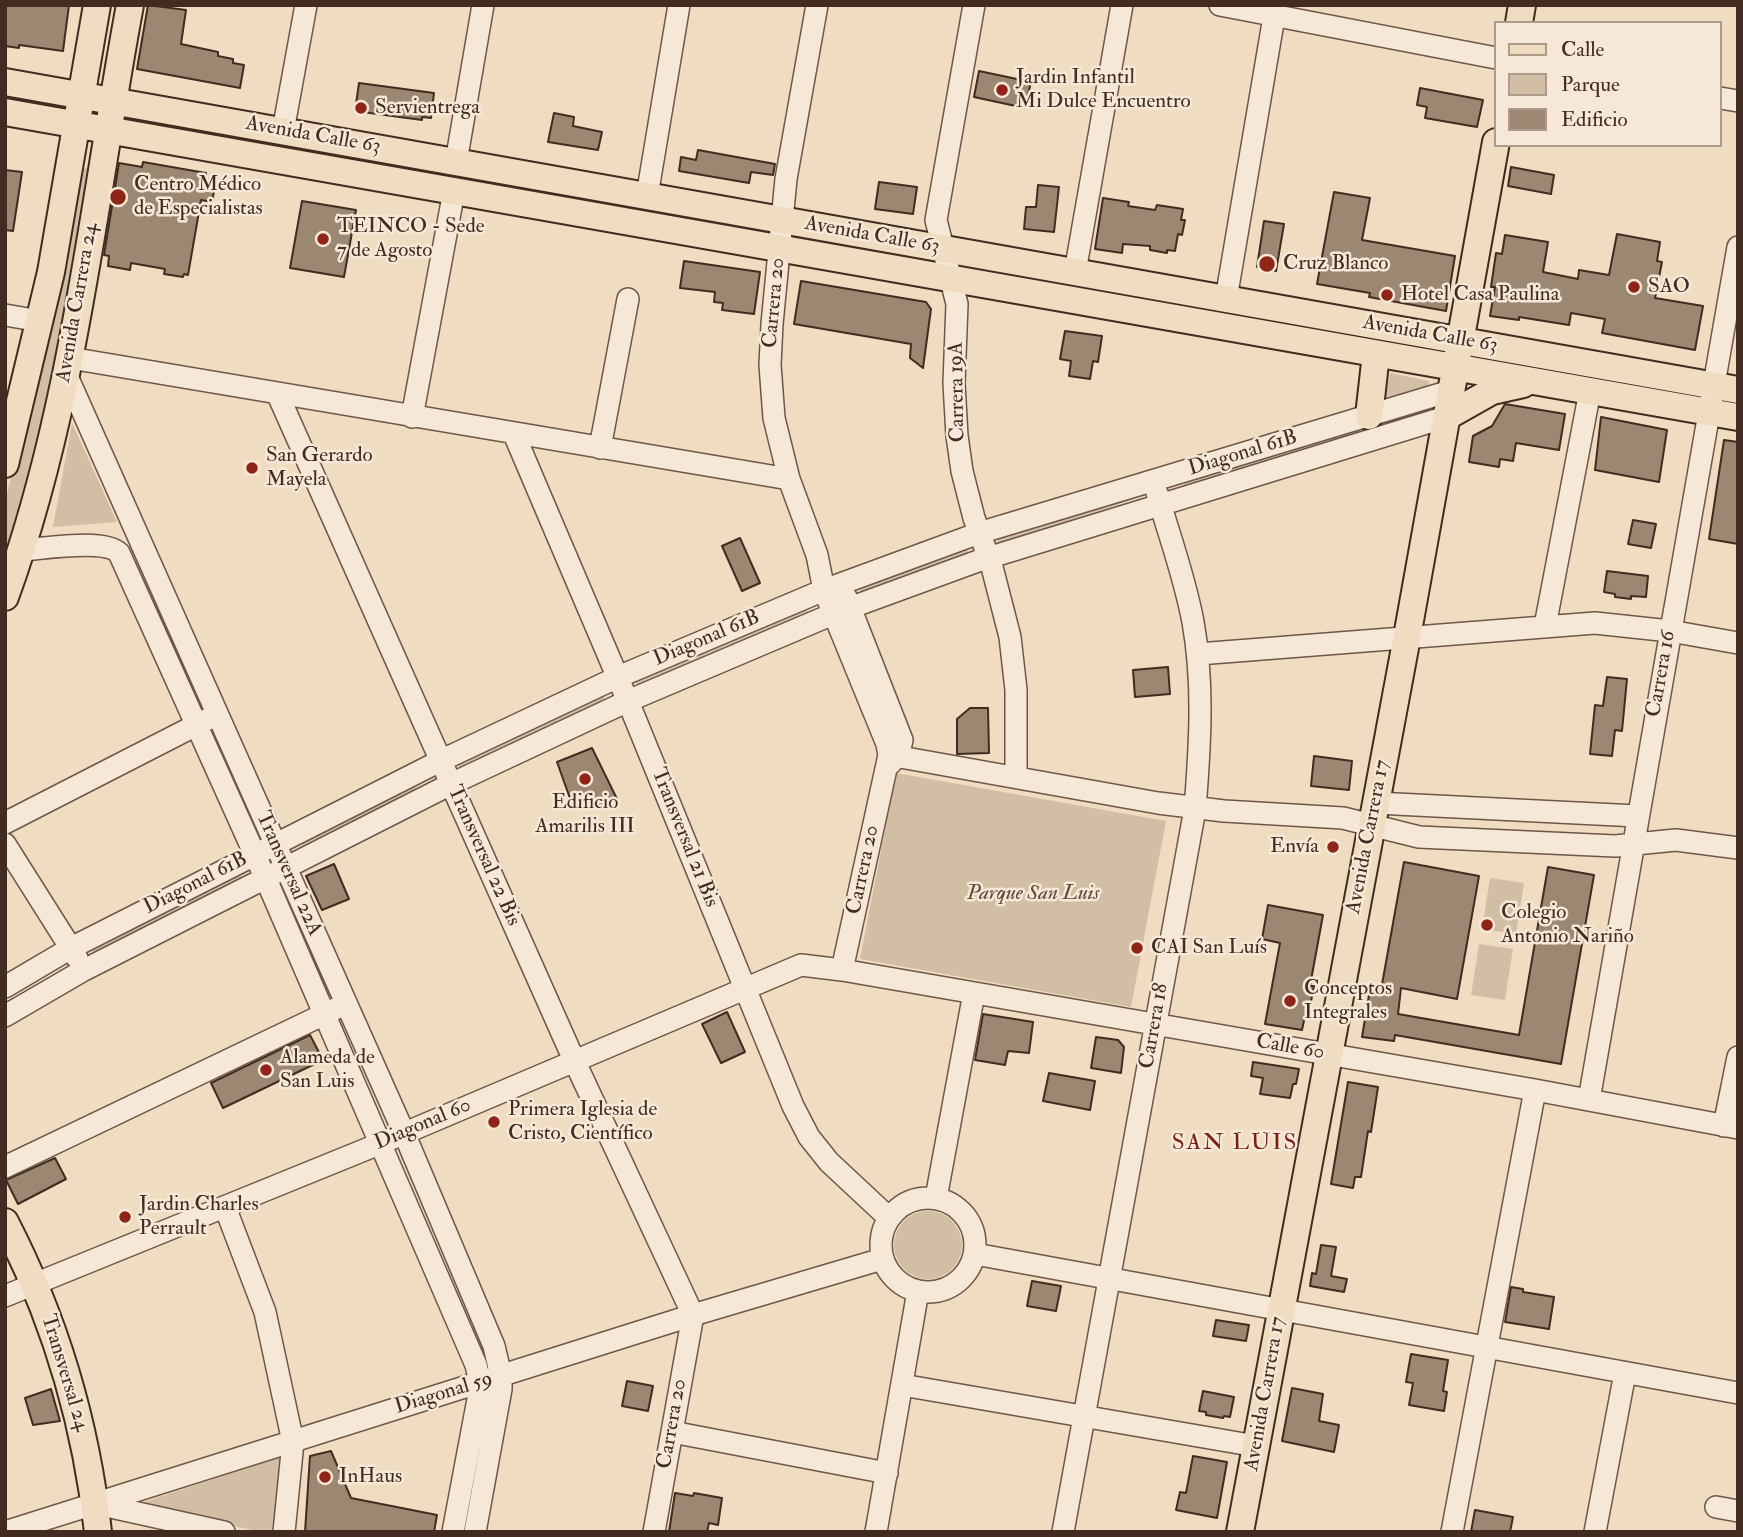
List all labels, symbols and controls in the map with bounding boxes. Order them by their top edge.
legend [1494,21,1722,147]
text: Calle [1561,36,1604,63]
place label: Jardin Infantil Mi Dulce Encuentro [1016,65,1191,115]
text: Parque [1561,71,1620,98]
marker: Jardin Infantil Mi Dulce Encuentro [994,82,1010,98]
place label: Servientrega [375,95,480,121]
marker: Servientrega [353,100,369,116]
text: Edificio [1561,106,1628,133]
street label: Avenida Calle 63 [244,112,382,160]
place label: Centro Médico de Especialistas [134,172,263,222]
marker: Centro Médico de Especialistas [108,187,128,207]
street label: Avenida Calle 63 [803,212,941,260]
place label: TEINCO - Sede 7 de Agosto [337,214,485,264]
street label: Avenida Carrera 24 [52,221,104,385]
marker: TEINCO - Sede 7 de Agosto [315,231,331,247]
place label: Cruz Blanco [1283,251,1388,277]
marker: Cruz Blanco [1257,254,1277,274]
street label: Carrera 20 [759,257,791,349]
place label: SAO [1648,274,1690,300]
marker: SAO [1626,279,1642,295]
place label: Hotel Casa Paulina [1401,282,1559,308]
marker: Hotel Casa Paulina [1379,287,1395,303]
street label: Avenida Calle 63 [1361,311,1499,359]
street label: Carrera 19A [945,341,971,443]
street label: Diagonal 61B [1185,425,1301,483]
place label: San Gerardo Mayela [266,443,373,493]
marker: San Gerardo Mayela [244,460,260,476]
street label: Diagonal 61B [650,605,764,673]
street label: Carrera 16 [1642,629,1682,719]
street label: Avenida Carrera 17 [1342,758,1396,916]
street label: Transversal 21 Bis [645,765,723,911]
marker: Edificio Amarilis III [577,771,593,787]
street label: Transversal 22 Bis [441,782,525,930]
place label: Edificio Amarilis III [535,790,635,840]
street label: Transversal 22A [249,808,327,940]
street label: Carrera 20 [842,823,886,917]
place label: Envía [1270,834,1319,860]
marker: Envía [1325,839,1341,855]
street label: Diagonal 61B [140,847,252,921]
park label: Parque San Luis [967,881,1099,907]
place label: Colegio Antonio Nariño [1501,900,1634,950]
marker: Colegio Antonio Nariño [1479,917,1495,933]
place label: CAI San Luís [1151,935,1267,961]
marker: CAI San Luís [1129,940,1145,956]
place label: Conceptos Integrales [1304,976,1392,1026]
street label: Carrera 18 [1135,981,1175,1071]
marker: Conceptos Integrales [1282,993,1298,1009]
street label: Calle 60 [1254,1030,1326,1066]
place label: Alameda de San Luis [280,1045,375,1095]
marker: Alameda de San Luis [258,1062,274,1078]
street label: Diagonal 60 [371,1093,475,1157]
place label: Primera Iglesia de Cristo, Científico [508,1097,657,1147]
marker: Primera Iglesia de Cristo, Científico [486,1114,502,1130]
district label: SAN LUIS [1173,1130,1297,1158]
place label: Jardin Charles Perrault [139,1192,259,1242]
marker: Jardin Charles Perrault [117,1209,133,1225]
street label: Transversal 24 [34,1312,94,1434]
street label: Avenida Carrera 17 [1240,1315,1292,1473]
street label: Diagonal 59 [392,1367,496,1421]
street label: Carrera 20 [653,1377,693,1471]
place label: InHaus [339,1464,402,1490]
marker: InHaus [317,1469,333,1485]

